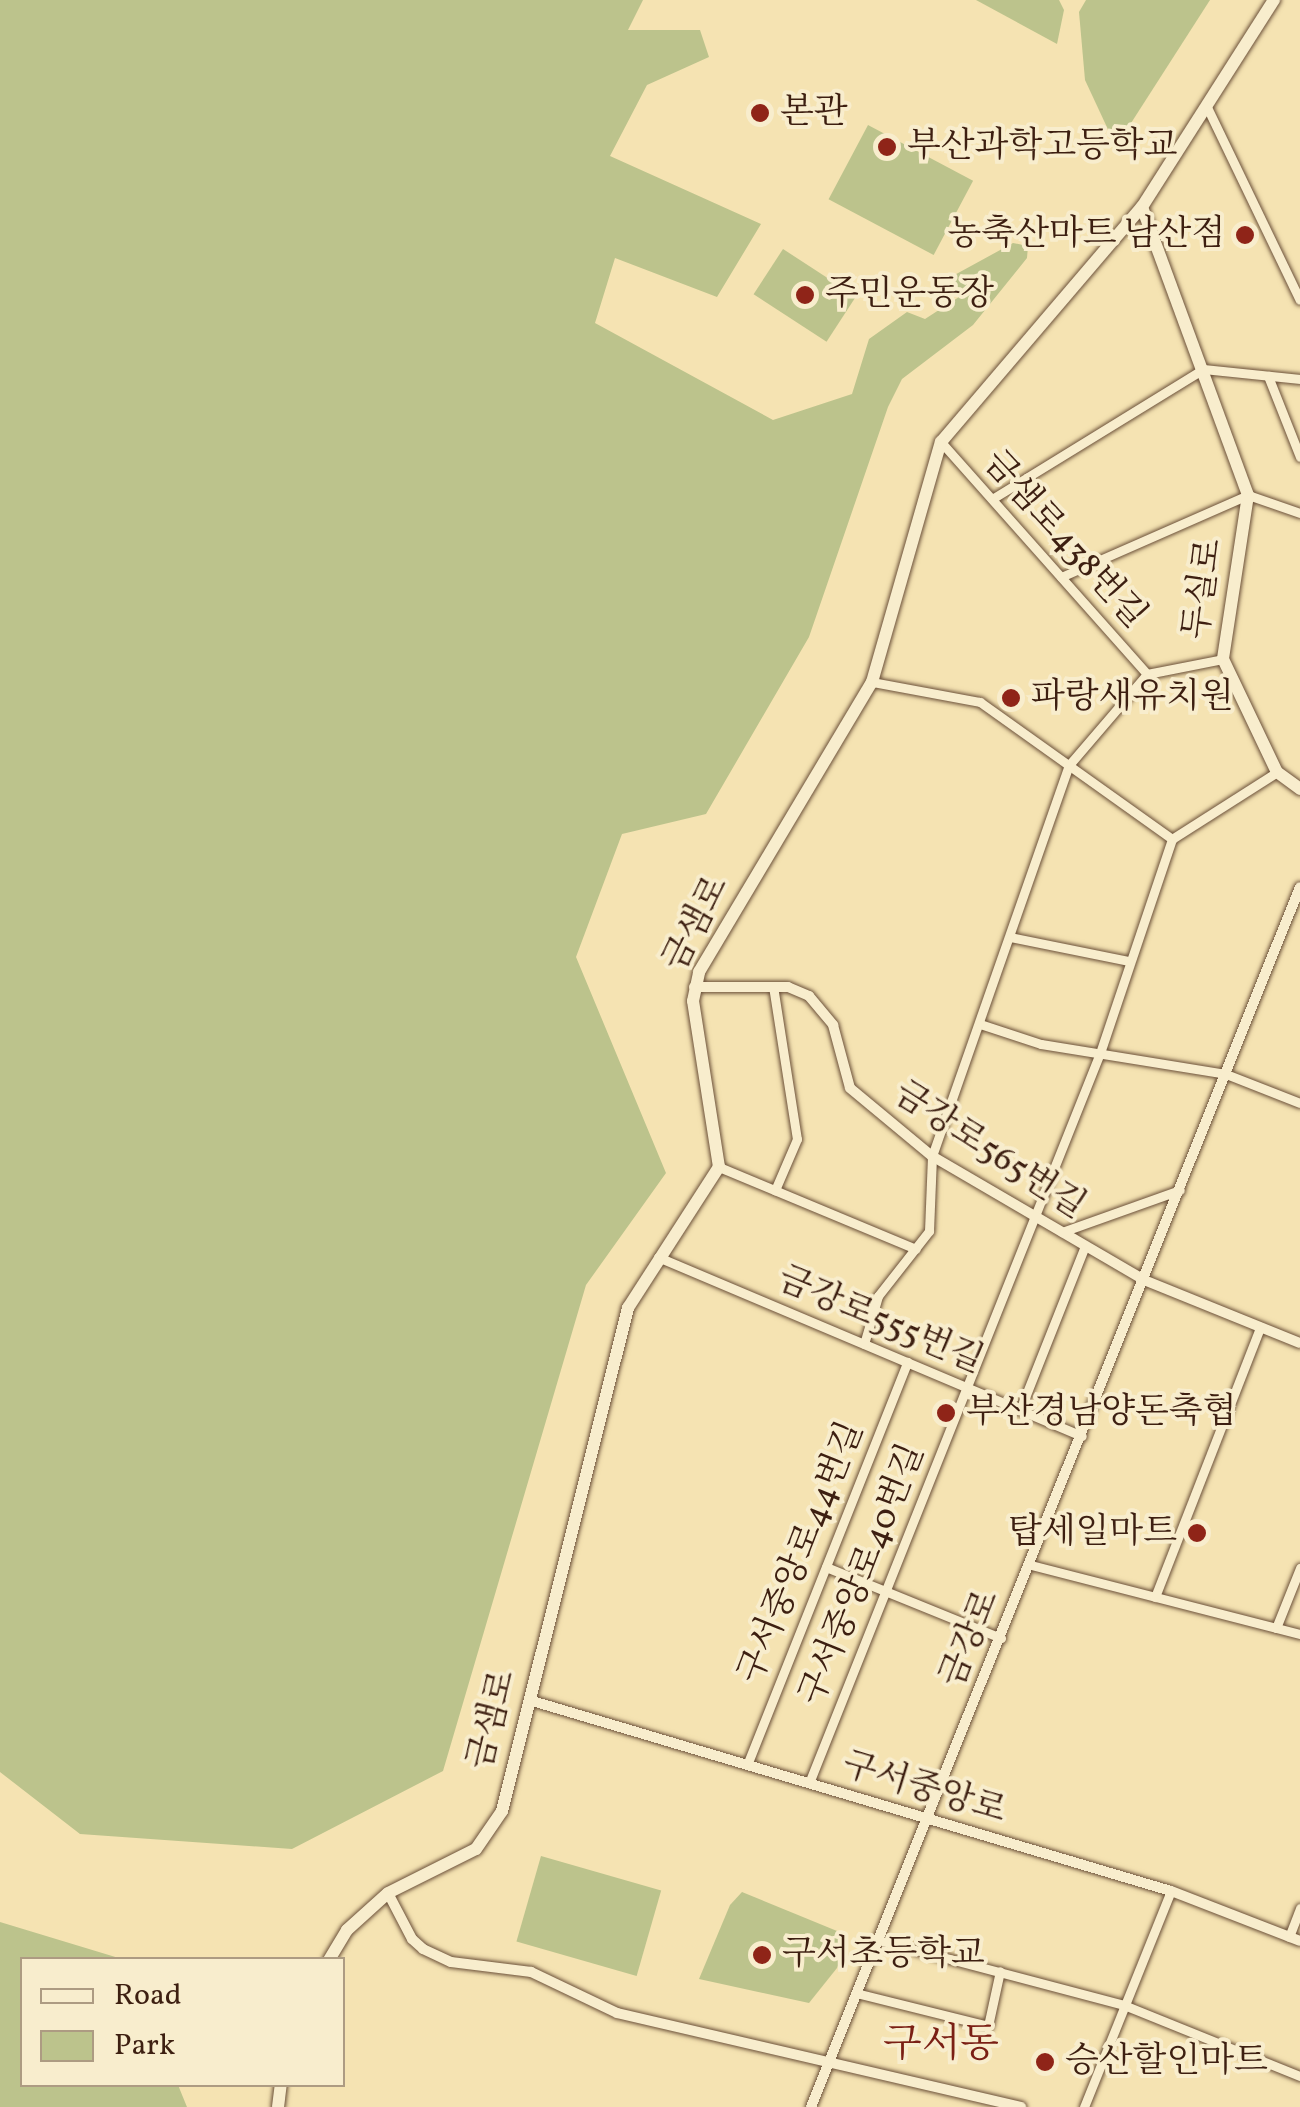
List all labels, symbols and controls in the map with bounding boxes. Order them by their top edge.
place label: 본관 [780,92,848,134]
marker: 본관 [749,102,771,124]
place label: 부산과학고등학교 [907,126,1177,168]
marker: 부산과학고등학교 [876,136,898,158]
place label: 농축산마트 남산점 [948,214,1225,256]
marker: 농축산마트 남산점 [1234,224,1256,246]
place label: 주민운동장 [825,274,994,316]
marker: 주민운동장 [794,284,816,306]
street label: 금샘로438번길 [973,443,1155,637]
street label: 두실로 [1176,536,1232,642]
place label: 파랑새유치원 [1031,677,1234,719]
marker: 파랑새유치원 [1000,687,1022,709]
street label: 금샘로 [655,869,739,979]
street label: 금강로565번길 [885,1073,1093,1229]
street label: 금강로555번길 [771,1259,989,1383]
place label: 부산경남양돈축협 [966,1392,1236,1434]
marker: 부산경남양돈축협 [935,1402,957,1424]
street label: 구서중앙로44번길 [730,1416,874,1690]
street label: 구서중앙로40번길 [791,1438,935,1712]
place label: 탑세일마트 [1008,1512,1177,1554]
marker: 탑세일마트 [1186,1522,1208,1544]
street label: 금강로 [933,1584,1009,1694]
street label: 금샘로 [460,1666,526,1774]
street label: 구서중앙로 [837,1744,1011,1834]
place label: 구서초등학교 [782,1934,985,1976]
marker: 구서초등학교 [751,1944,773,1966]
legend [20,1957,345,2087]
text: Road [114,1975,182,2017]
district label: 구서동 [883,2022,999,2070]
text: Park [114,2025,175,2067]
place label: 승산할인마트 [1065,2041,1268,2083]
marker: 승산할인마트 [1034,2051,1056,2073]

